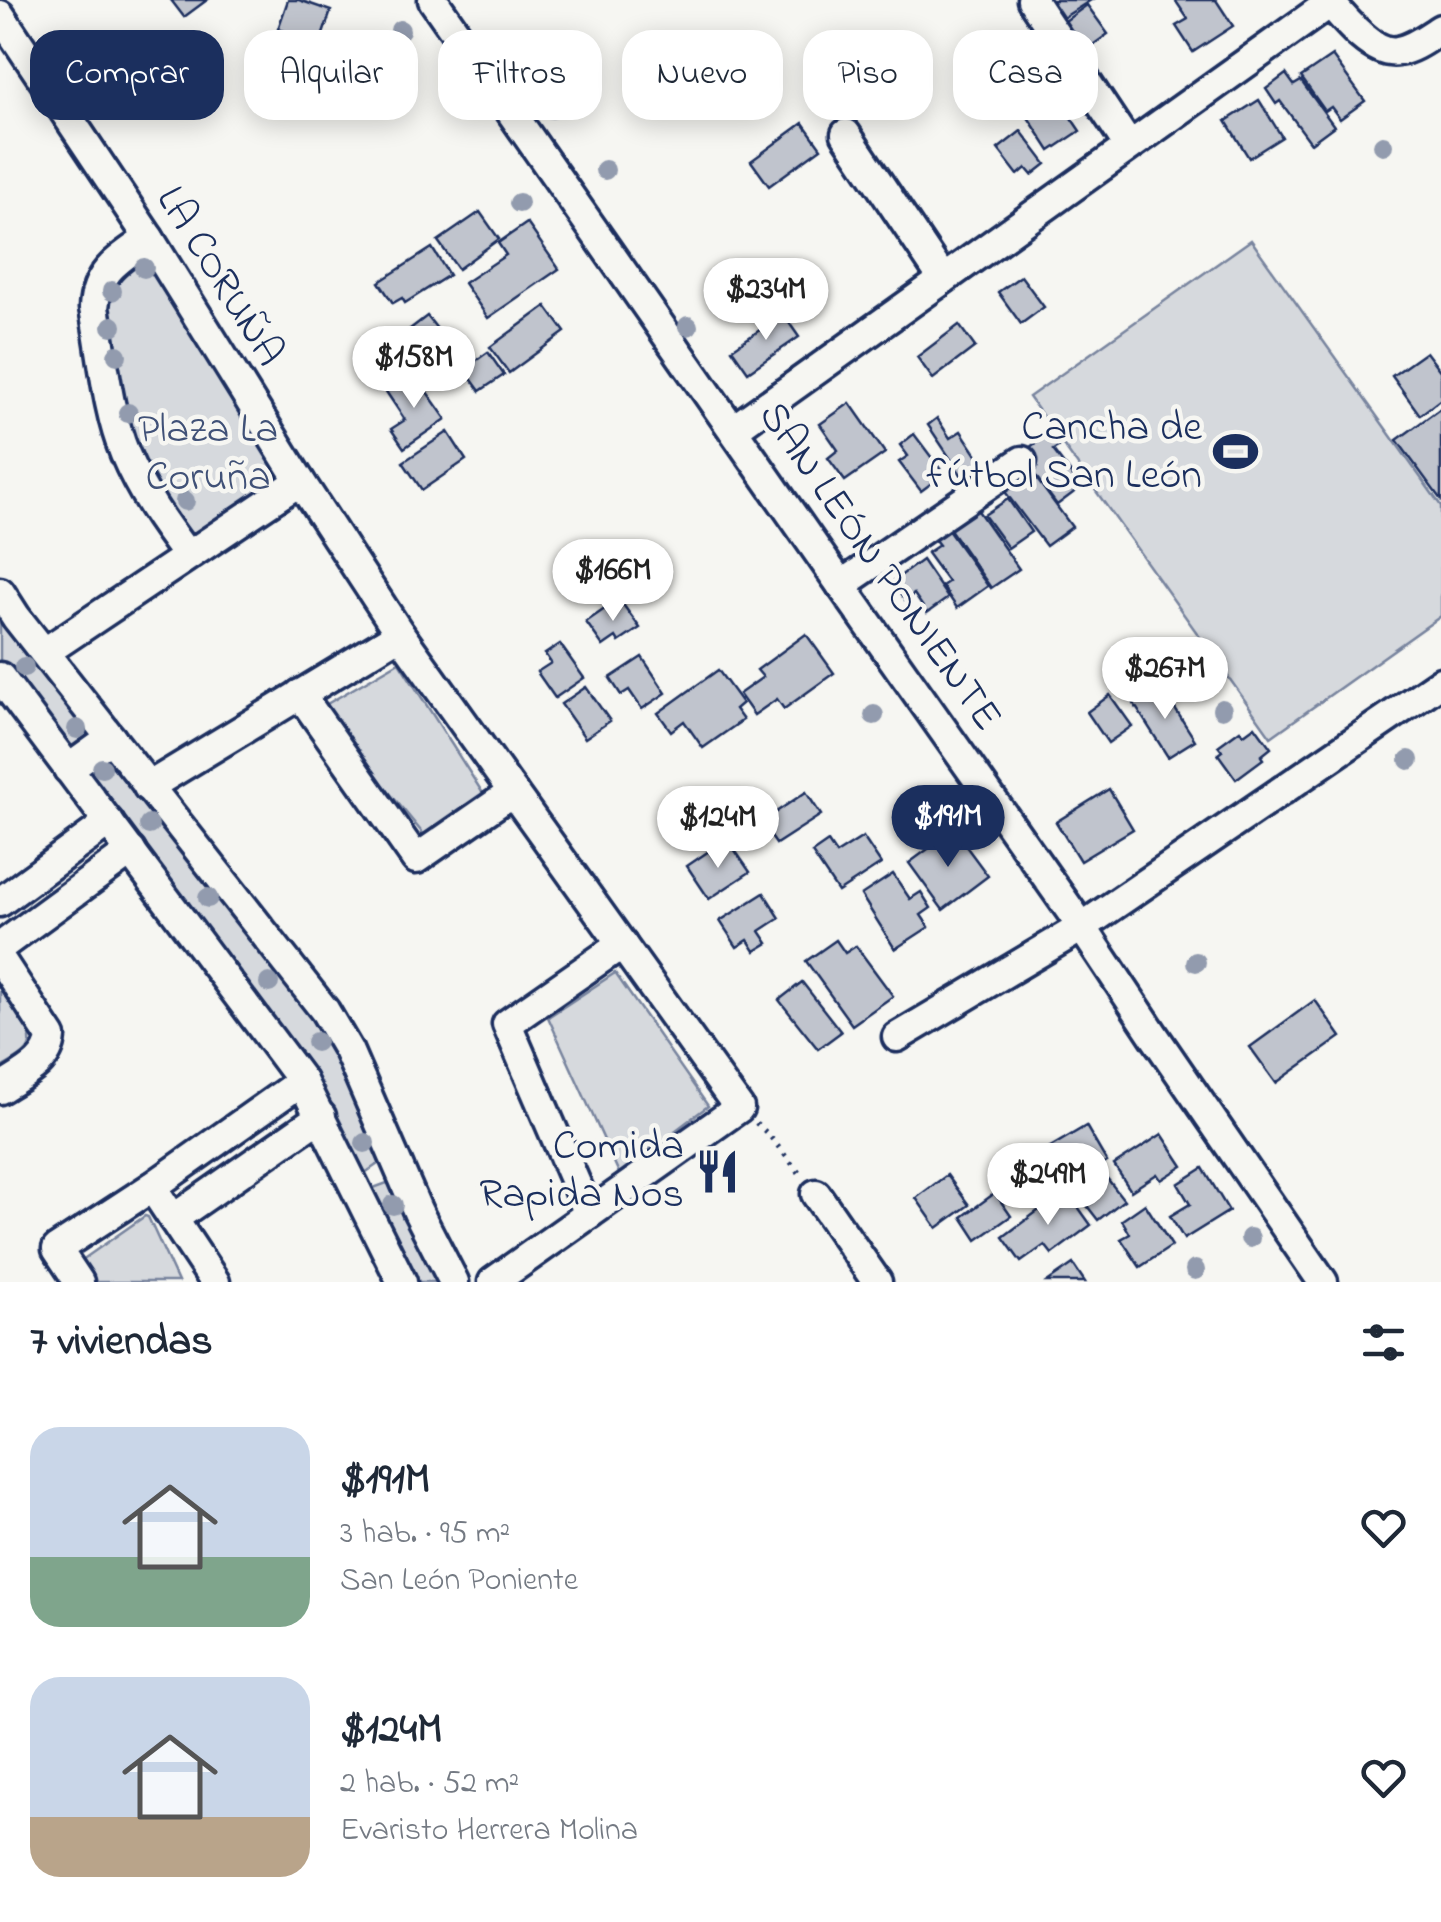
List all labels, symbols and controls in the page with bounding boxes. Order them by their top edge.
chip: Comprar [30,30,224,120]
chip: Alquilar [244,30,418,120]
chip: Filtros [438,30,602,120]
chip: Nuevo [622,30,783,120]
chip: Piso [803,30,933,120]
chip: Casa [953,30,1098,120]
street label: LA CORUÑA [139,175,299,379]
pin: $234M [696,258,836,343]
text: $234M [725,267,807,314]
pin: $158M [344,326,484,411]
text: $158M [374,335,454,382]
street label: SAN LEÓN PONIENTE [742,390,1016,744]
place label: Cancha de fútbol San León [926,398,1202,507]
park label: Plaza La Coruña [138,400,278,509]
sports icon: Cancha de fútbol San León [1211,428,1259,476]
pin: $166M [543,539,683,624]
text: $166M [574,548,652,595]
pin: $267M [1095,637,1235,722]
text: $267M [1124,646,1206,693]
pin: $191M [878,785,1018,870]
pin: $124M [648,786,788,871]
text: $191M [914,794,982,841]
text: $124M [679,795,757,842]
place label: Comida Rapida Nos [479,1117,684,1226]
pin: $249M [978,1143,1118,1228]
restaurant icon: Comida Rapida Nos [693,1147,741,1195]
text: $249M [1009,1152,1087,1199]
text: 7 viviendas [30,1312,213,1373]
icon: filters [1356,1315,1411,1370]
text: $191M [340,1450,430,1511]
icon: home [110,1467,230,1587]
icon: heart [1356,1500,1411,1555]
text: 3 hab. · 95 m² [340,1511,510,1558]
text: San León Poniente [340,1558,578,1605]
text: $124M [340,1700,442,1761]
icon: home [110,1717,230,1837]
icon: heart [1356,1750,1411,1805]
text: 2 hab. · 52 m² [340,1761,519,1808]
text: Evaristo Herrera Molina [340,1808,638,1855]

